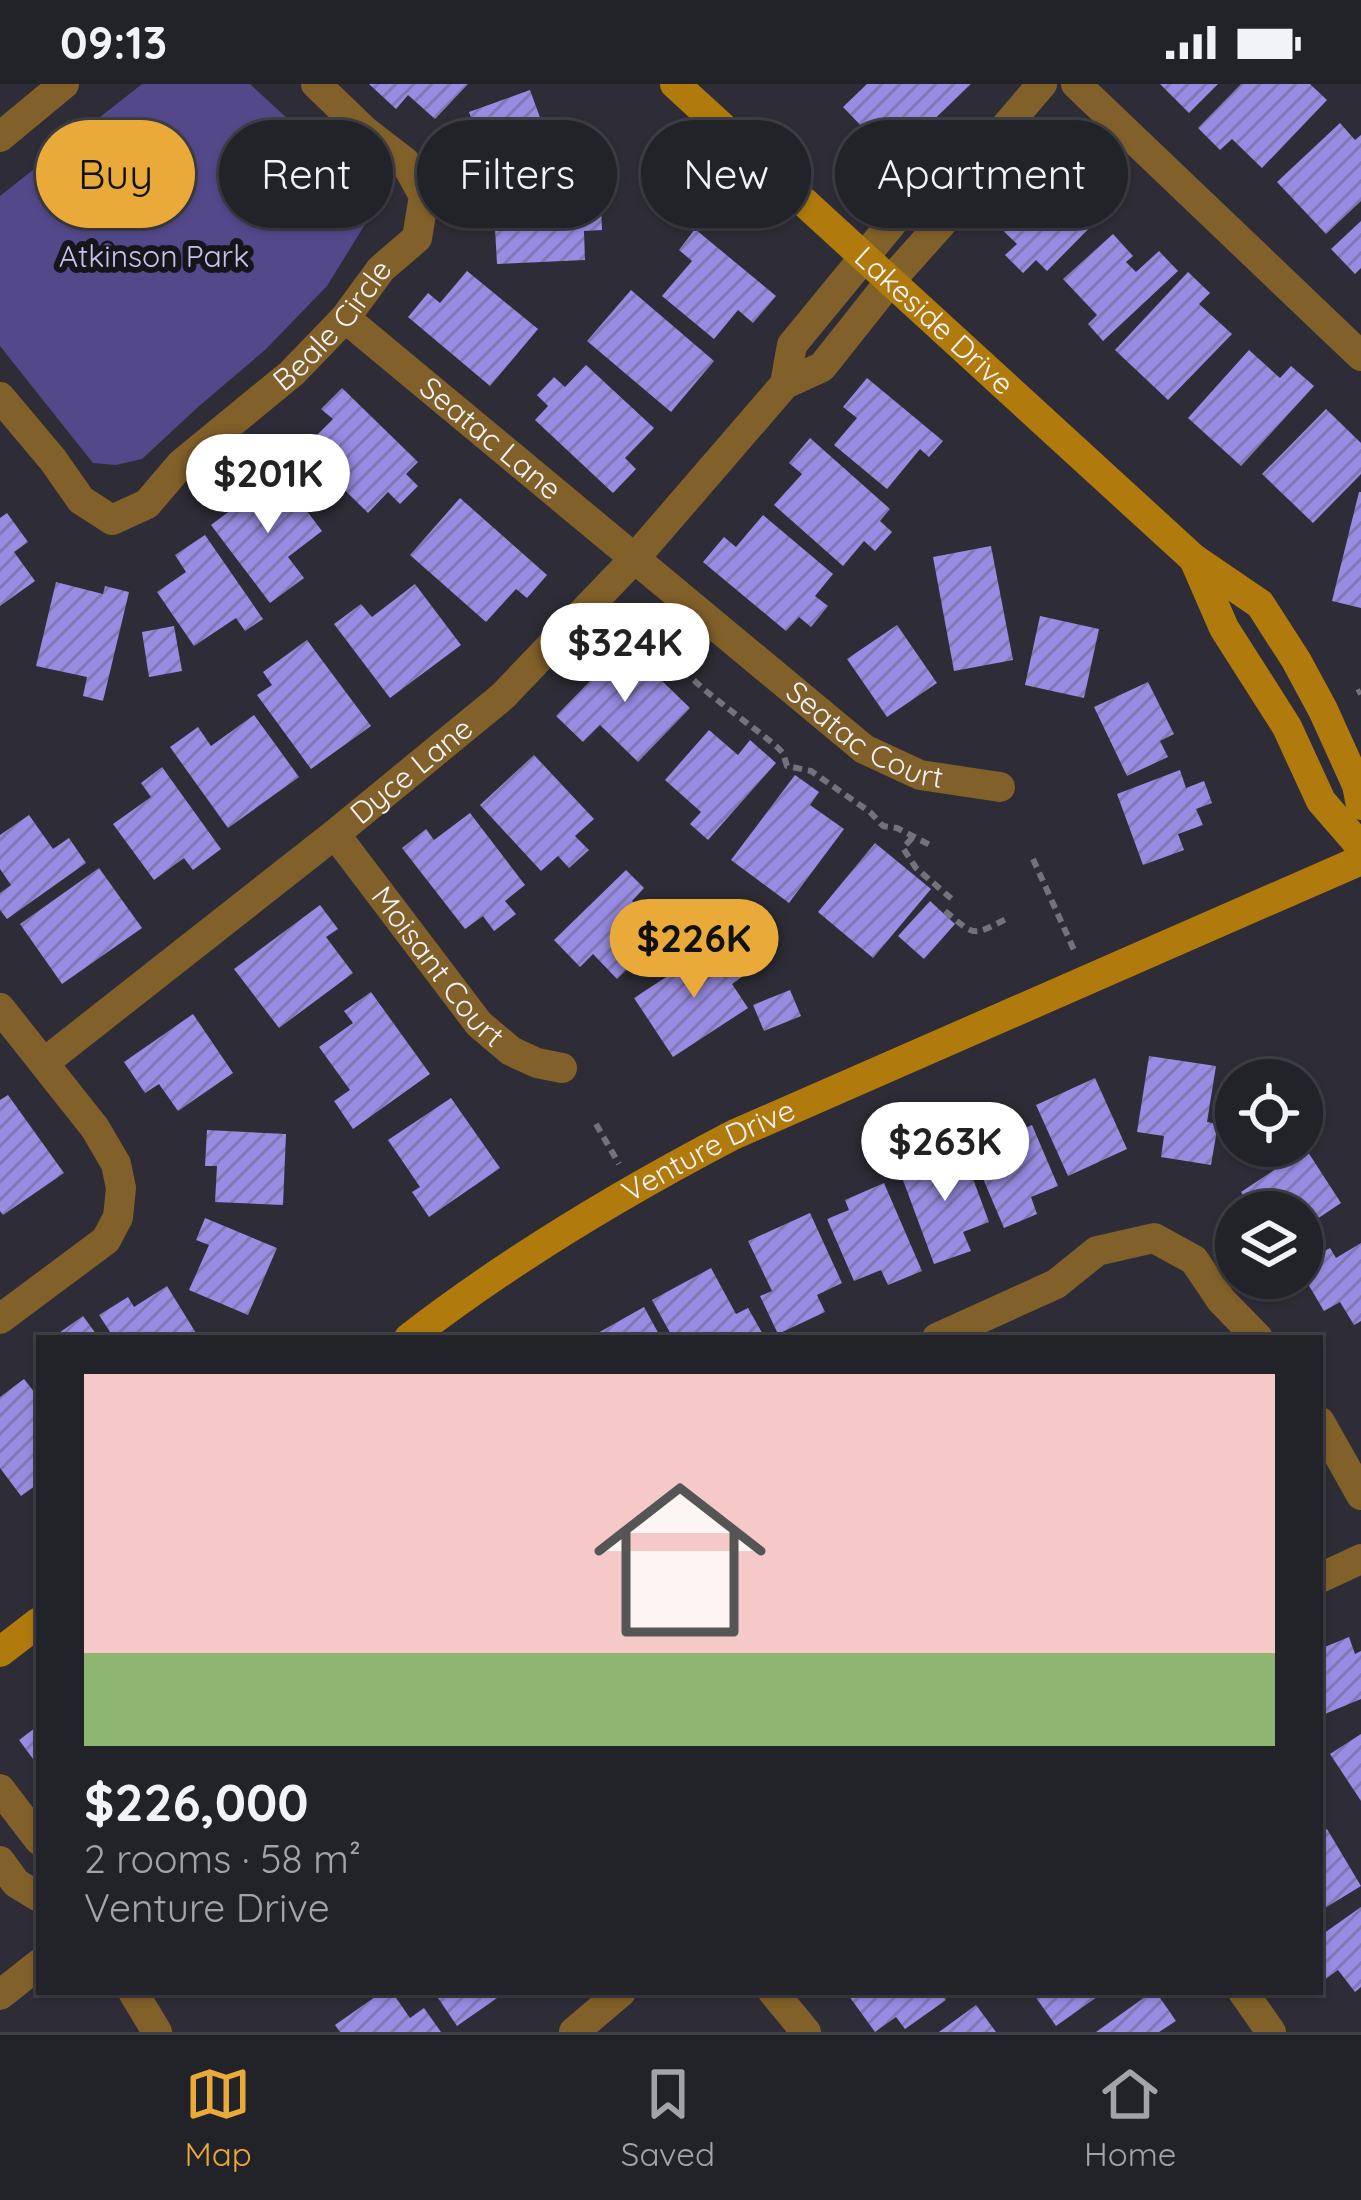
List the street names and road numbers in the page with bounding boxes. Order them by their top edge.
street label: Lakeside Drive [847,238,1022,403]
street label: Beale Circle [265,252,399,399]
street label: Seatac Lane [412,368,570,508]
street label: Seatac Court [779,672,946,796]
street label: Dyce Lane [342,709,480,832]
street label: Moisant Court [364,878,512,1055]
street label: Venture Drive [615,1090,800,1210]

